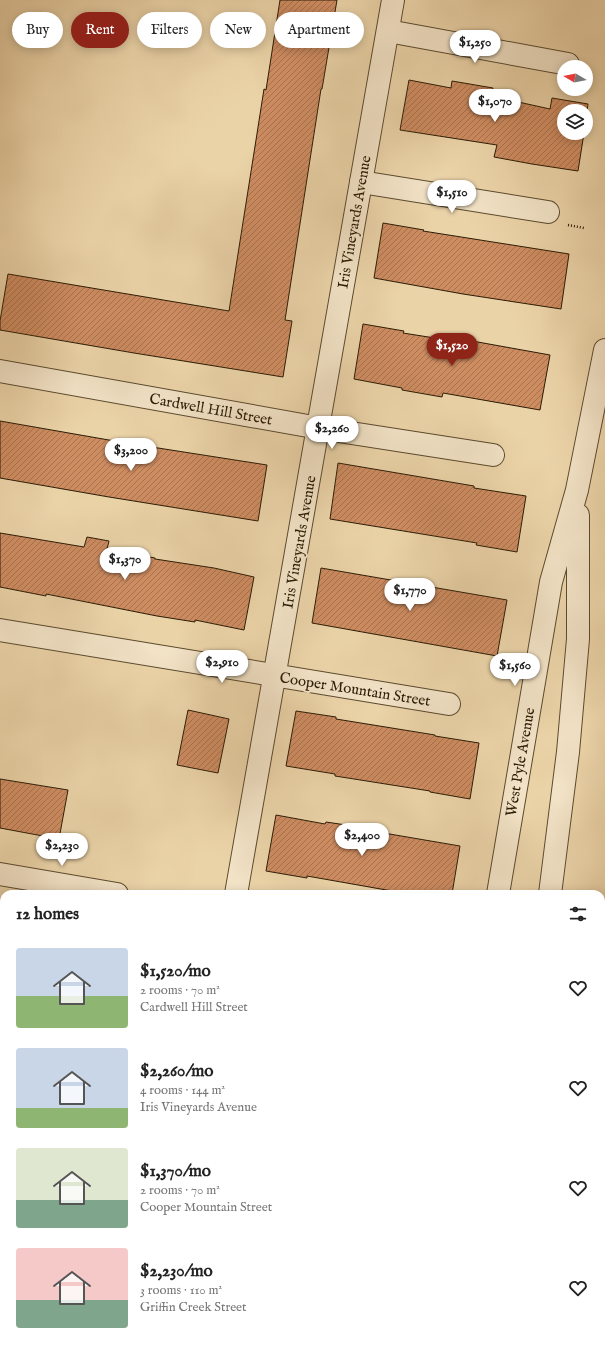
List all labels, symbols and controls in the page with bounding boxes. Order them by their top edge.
chip: Buy [12,12,63,48]
chip: Rent [71,12,129,48]
chip: Filters [137,12,202,48]
chip: New [210,12,266,48]
chip: Apartment [274,12,364,48]
pin: $1,250 [442,30,508,64]
text: $1,250 [459,34,491,51]
north arrow [557,60,593,96]
map controls [557,60,593,140]
pin: $1,070 [462,89,528,123]
text: $1,070 [478,93,512,110]
button: layers [557,104,593,140]
street label: Iris Vineyards Avenue [333,154,376,290]
pin: $1,510 [419,180,485,214]
text: $1,510 [436,184,468,201]
pin: $1,520 [419,333,485,367]
text: $1,520 [436,337,468,354]
street label: Cardwell Hill Street [148,389,274,430]
pin: $2,260 [299,416,365,450]
text: $2,260 [315,420,349,437]
pin: $3,200 [98,438,164,472]
text: $3,200 [114,442,148,459]
street label: Iris Vineyards Avenue [278,474,321,610]
pin: $1,370 [92,547,158,581]
text: $1,370 [109,551,141,568]
pin: $1,770 [377,578,443,612]
text: $1,770 [393,582,427,599]
pin: $2,910 [189,650,255,684]
pin: $1,560 [482,653,548,687]
text: $2,910 [205,654,239,671]
text: $1,560 [499,657,531,674]
street label: Cooper Mountain Street [278,668,432,711]
street label: West Pyle Avenue [502,706,539,818]
pin: $2,400 [329,823,395,857]
text: $2,400 [344,827,380,844]
pin: $2,230 [29,833,95,867]
text: $2,230 [45,837,79,854]
icon: filters [567,903,589,925]
text: 12 homes [16,904,79,925]
text: $1,520/mo [140,961,211,982]
icon: home [48,964,96,1012]
icon: heart [567,977,589,999]
text: 2 rooms · 70 m² [140,982,220,999]
text: Cardwell Hill Street [140,999,248,1016]
text: $2,260/mo [140,1061,213,1082]
icon: home [48,1064,96,1112]
icon: heart [567,1077,589,1099]
text: 4 rooms · 144 m² [140,1082,225,1099]
text: Iris Vineyards Avenue [140,1099,257,1116]
text: $1,370/mo [140,1161,211,1182]
icon: home [48,1164,96,1212]
icon: heart [567,1177,589,1199]
text: 2 rooms · 70 m² [140,1182,220,1199]
text: Cooper Mountain Street [140,1199,272,1216]
text: $2,230/mo [140,1261,213,1282]
icon: home [48,1264,96,1312]
icon: heart [567,1277,589,1299]
text: 3 rooms · 110 m² [140,1282,222,1299]
text: Griffin Creek Street [140,1299,247,1316]

